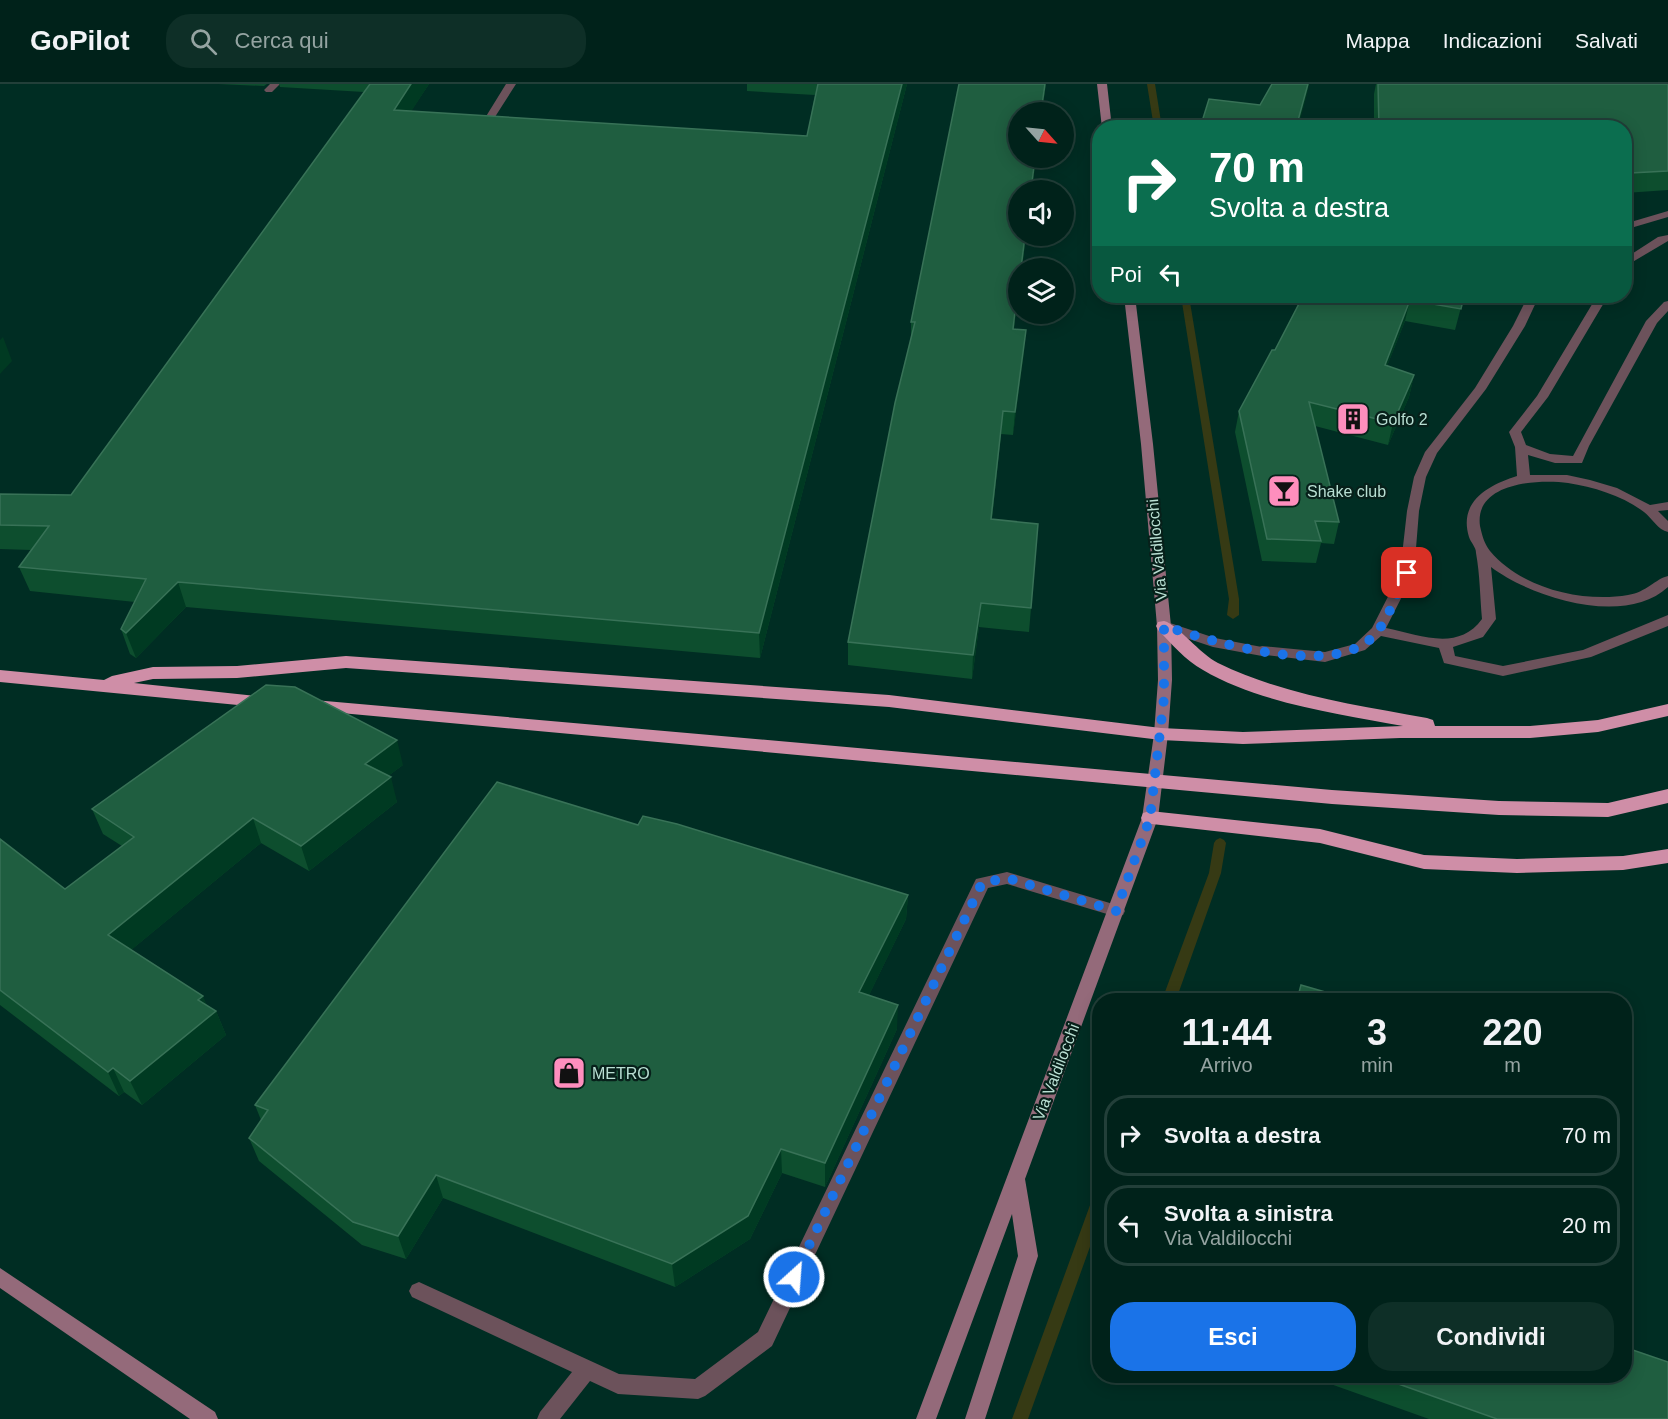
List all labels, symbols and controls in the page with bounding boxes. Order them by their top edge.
search box [166,14,586,68]
text: GoPilot [30,25,130,56]
icon: search [187,25,220,58]
text: Cerca qui [235,28,329,53]
text: Mappa [1346,29,1410,52]
text: Indicazioni [1443,29,1542,52]
text: Salvati [1575,29,1638,52]
north arrow [1008,102,1074,168]
map controls [1008,102,1074,324]
icon: right [1110,144,1188,222]
text: 70 m [1209,144,1305,191]
button: sound [1008,180,1074,246]
text: Svolta a destra [1209,193,1389,223]
button: layers [1008,258,1074,324]
icon: left [1154,258,1187,291]
text: Poi [1110,262,1142,287]
building icon: Golfo 2 [1335,401,1371,437]
place label: Golfo 2 [1376,411,1428,428]
bar icon: Shake club [1266,473,1302,509]
place label: Shake club [1307,483,1386,500]
street label: Via Valdilocchi [1144,498,1170,602]
pin [1381,547,1432,598]
icon: arrive [1390,556,1423,589]
text: 11:44 [1181,1012,1271,1053]
text: 3 [1367,1012,1387,1053]
text: 220 [1483,1012,1543,1053]
street label: Via Valdilocchi [1030,1021,1082,1123]
text: Arrivo [1200,1054,1253,1076]
text: min [1361,1054,1393,1076]
text: m [1504,1054,1521,1076]
shop icon: METRO [551,1055,587,1091]
place label: METRO [592,1065,650,1082]
icon: right [1113,1119,1146,1152]
text: Svolta a destra [1164,1123,1321,1148]
text: 70 m [1562,1123,1611,1148]
text: Svolta a sinistra [1164,1201,1333,1226]
icon: left [1113,1209,1146,1242]
text: 20 m [1562,1213,1611,1238]
text: Via Valdilocchi [1164,1227,1292,1249]
position arrow [762,1245,826,1309]
button: Esci [1110,1302,1356,1371]
button: Condividi [1368,1302,1614,1371]

